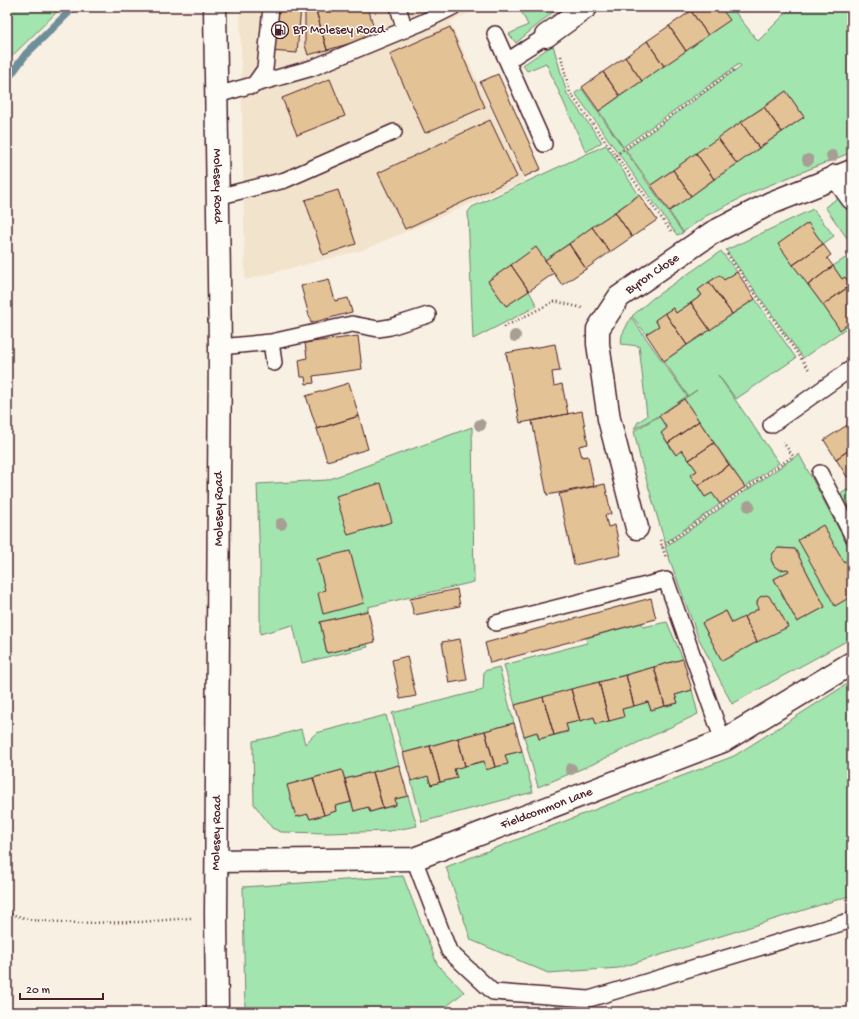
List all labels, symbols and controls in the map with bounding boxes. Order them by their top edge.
fuel station icon: BP Molesey Road [270,20,290,40]
place label: BP Molesey Road [292,23,386,38]
street label: Molesey Road [210,148,226,225]
street label: Byron Close [622,250,682,298]
street label: Molesey Road [212,470,227,546]
street label: Fieldcommon Lane [498,784,595,833]
street label: Molesey Road [209,794,225,870]
scale bar [20,975,103,1001]
text: 20 m [26,984,51,998]

